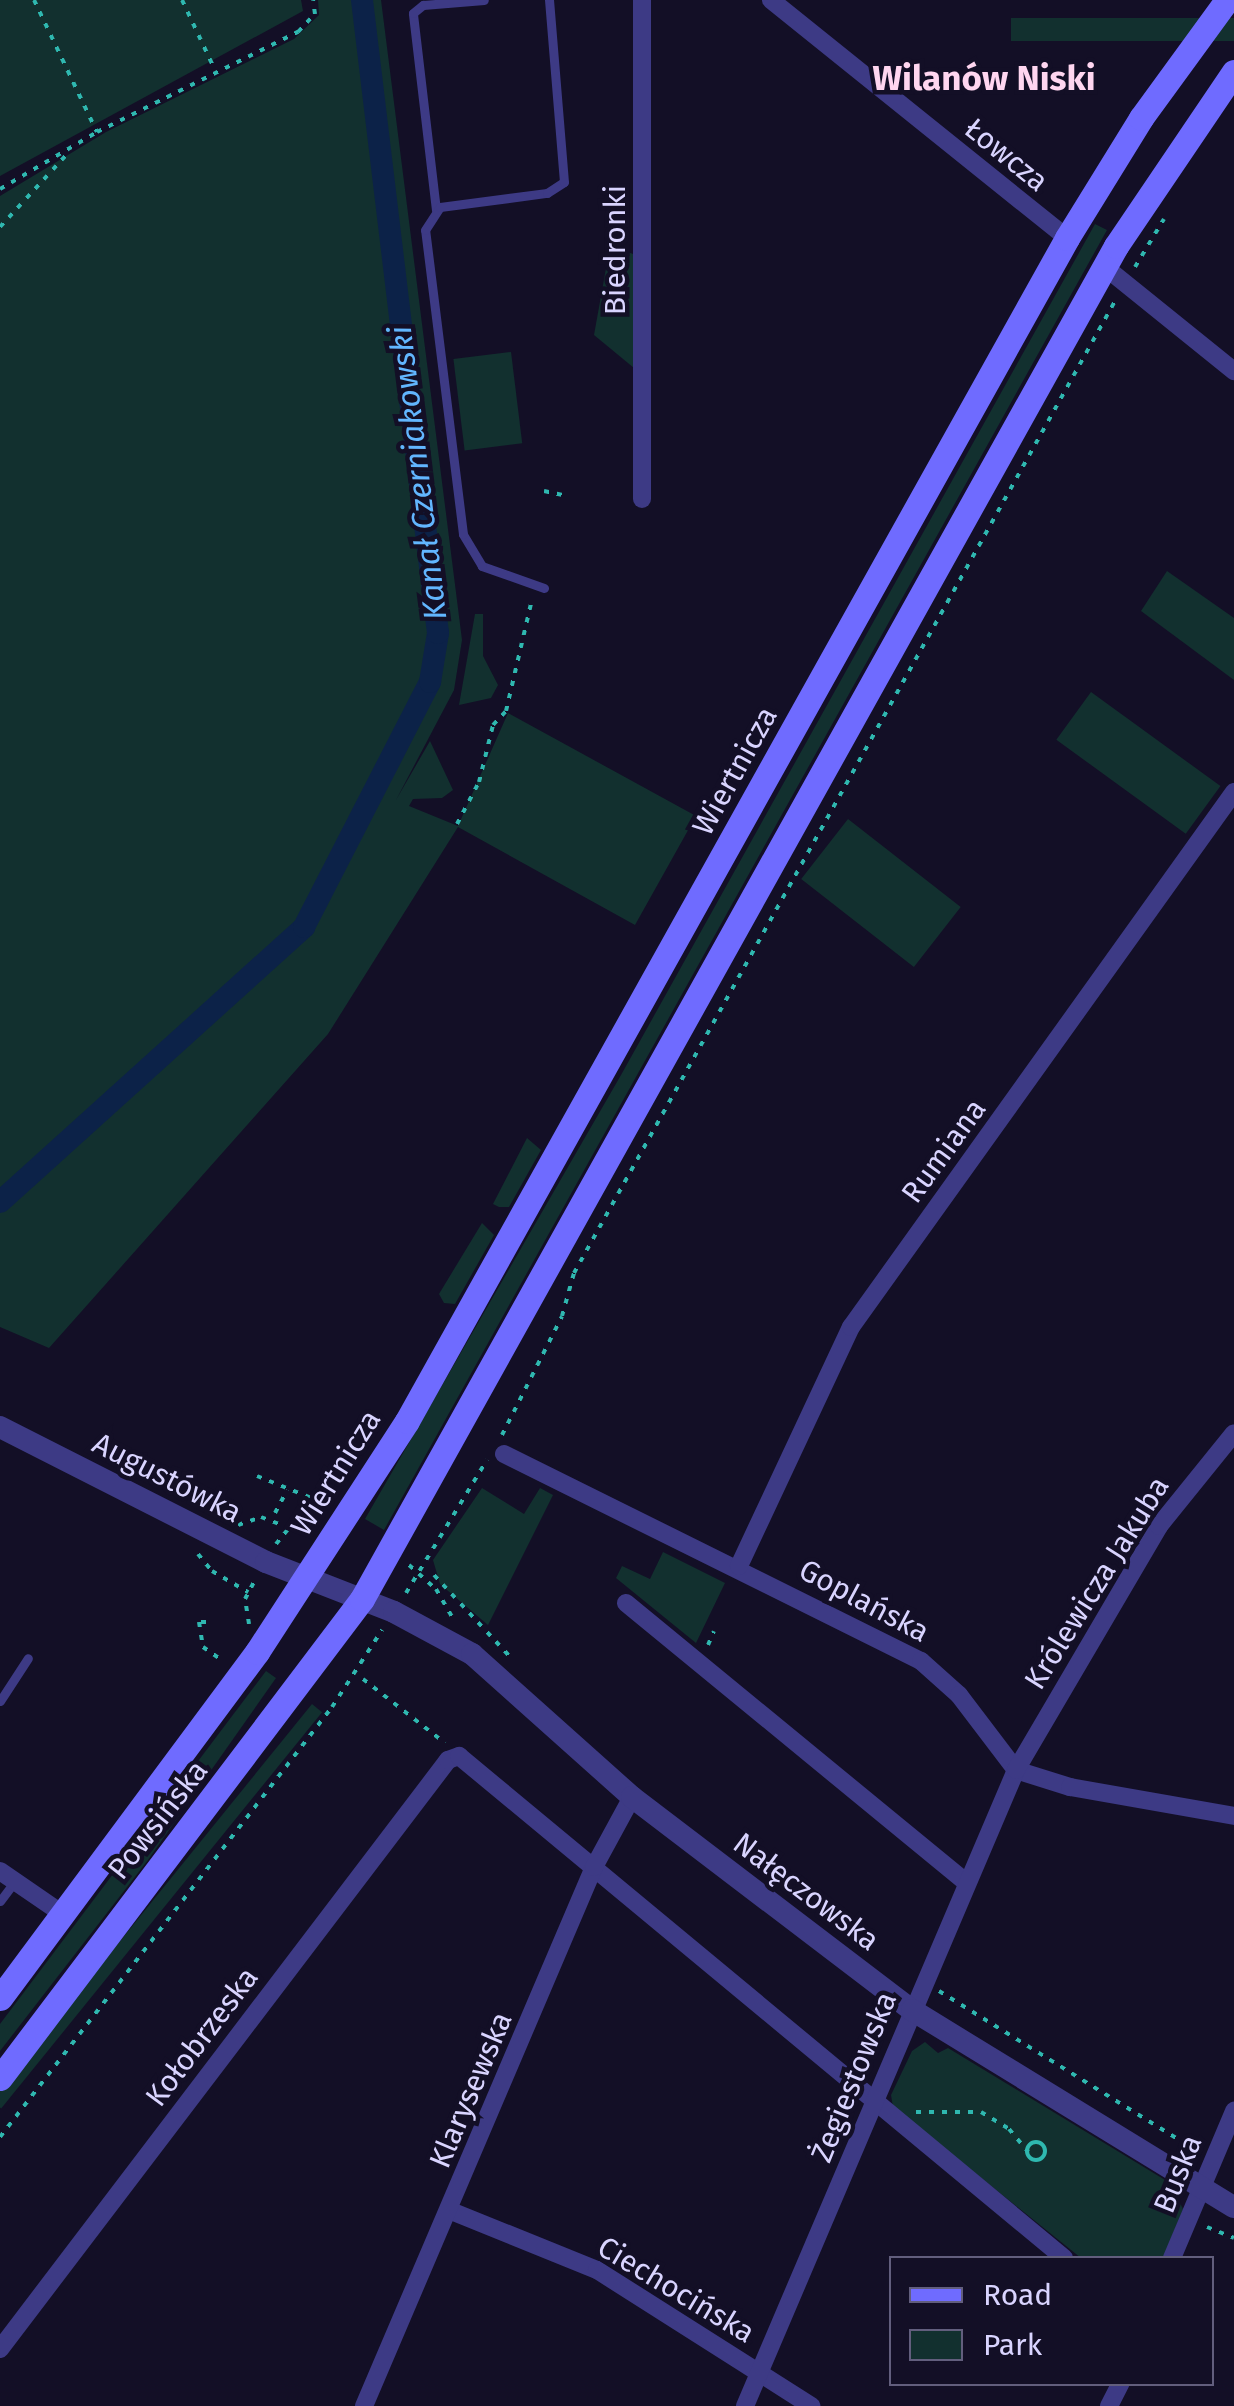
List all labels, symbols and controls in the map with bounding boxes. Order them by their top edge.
district label: Wilanów Niski [872,57,1096,99]
street label: Łowcza [957,110,1055,200]
street label: Biedronki [597,185,633,315]
water label: Kanał Czerniakowski [381,324,455,622]
street label: Wiertnicza [685,700,785,842]
street label: Rumiana [894,1092,994,1210]
street label: Wiertnicza [283,1404,389,1542]
street label: Augustówka [87,1425,247,1531]
street label: Królewicza Jakuba [1017,1470,1177,1696]
street label: Goplańska [793,1552,935,1650]
street label: Powsińska [100,1753,216,1887]
street label: Nałęczowska [726,1825,886,1959]
street label: Kołobrzeska [138,1960,266,2114]
street label: Żegiestowska [804,1987,904,2167]
street label: Klarysewska [422,2007,520,2173]
street label: Buska [1146,2130,1210,2218]
street label: Ciechocińska [591,2229,761,2351]
legend [889,2256,1214,2386]
text: Road [983,2277,1052,2313]
text: Park [983,2327,1042,2363]

